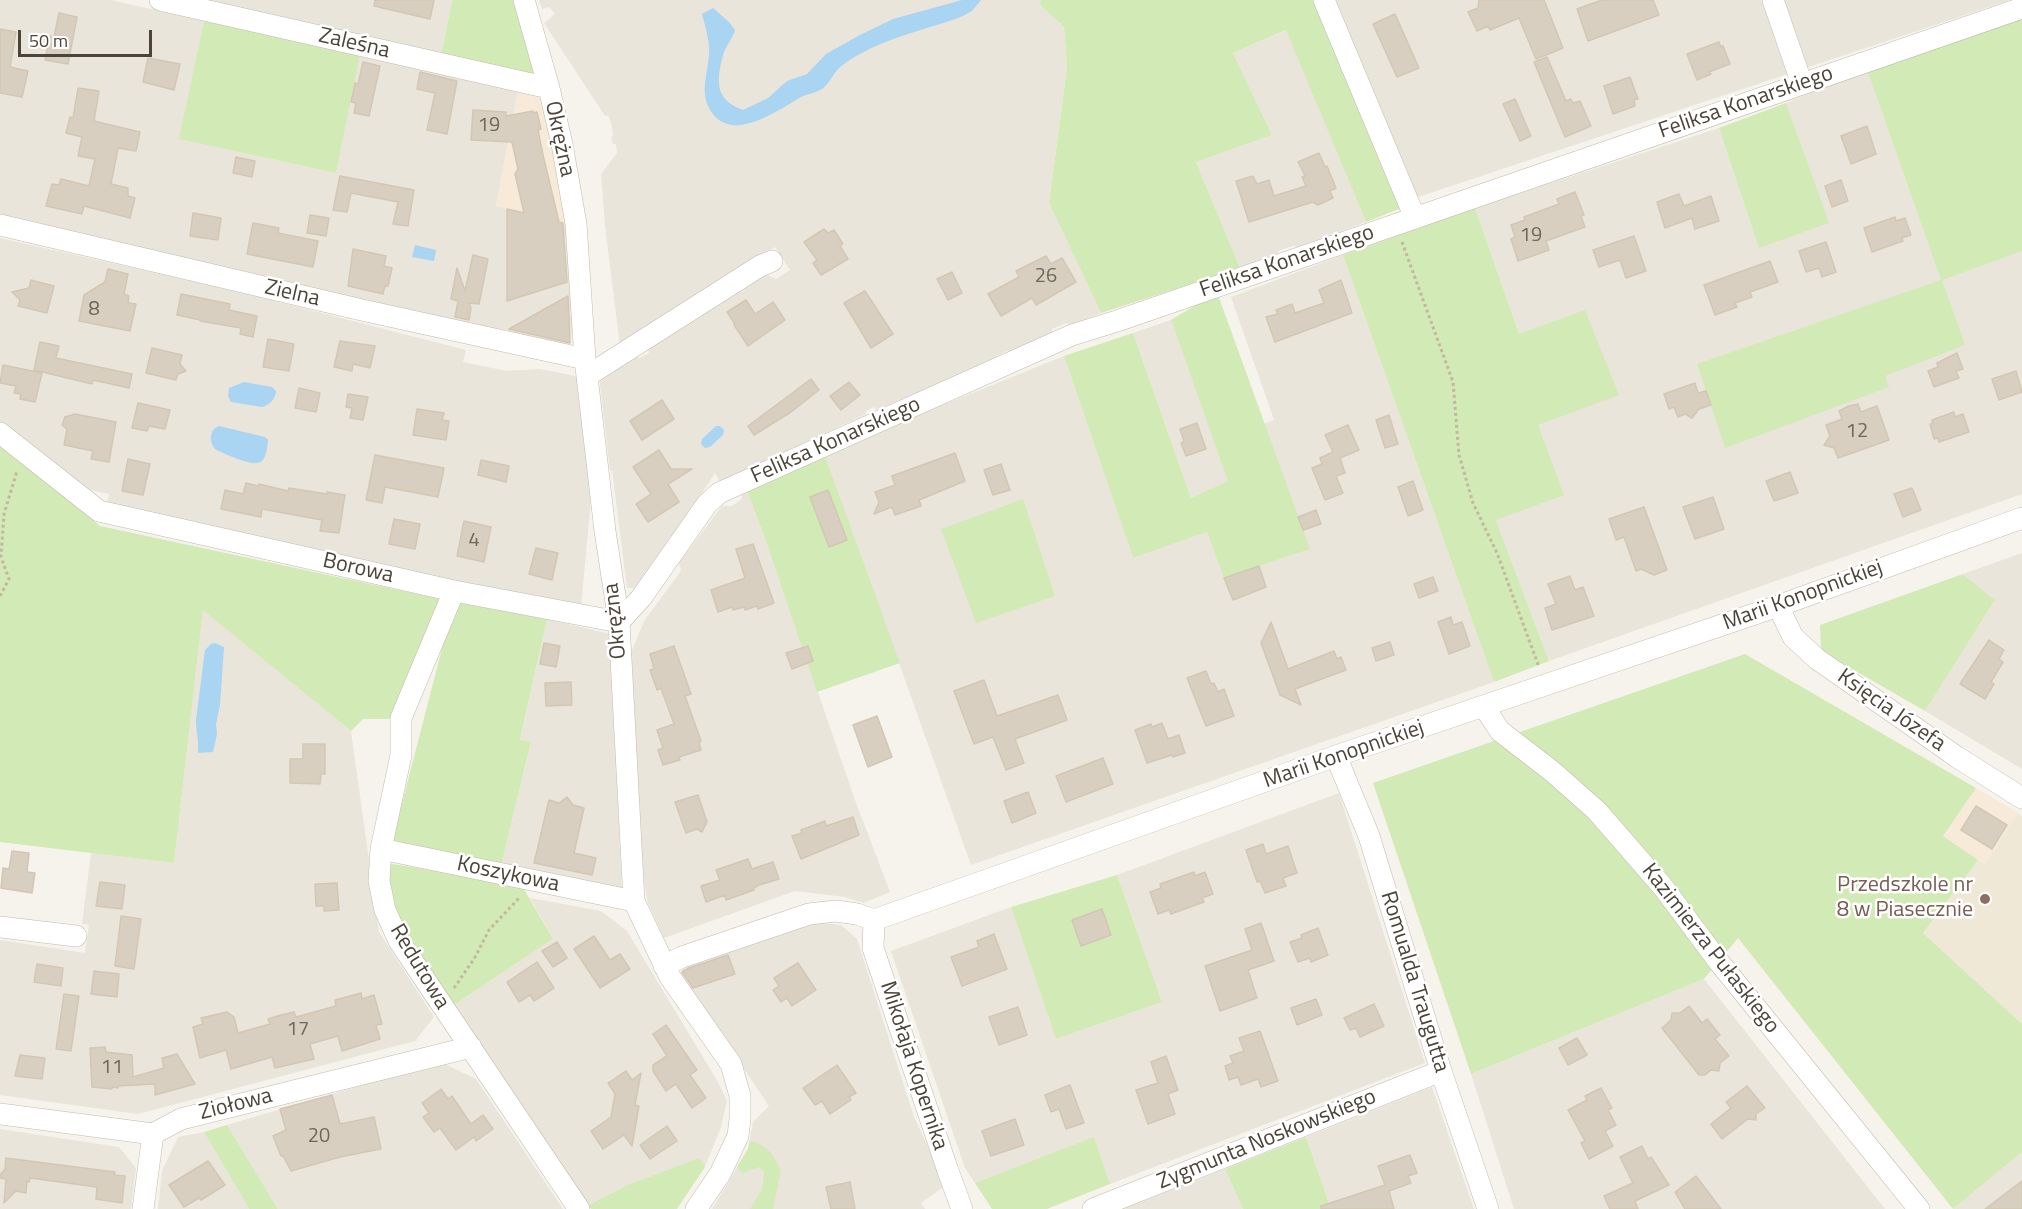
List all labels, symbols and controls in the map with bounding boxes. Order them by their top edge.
scale bar [21,18,154,56]
street label: Zaleśna [316,23,392,65]
text: 50 m [29,27,68,54]
street label: Feliksa Konarskiego [1655,61,1837,145]
street label: Okrężna [538,99,580,179]
house number: 19 [478,114,500,138]
street label: Feliksa Konarskiego [1196,220,1378,304]
house number: 19 [1520,224,1542,248]
house number: 26 [1035,265,1057,289]
street label: Zielna [262,275,322,313]
house number: 8 [88,298,100,322]
street label: Feliksa Konarskiego [747,392,925,490]
house number: 12 [1846,420,1868,444]
house number: 4 [468,529,480,553]
street label: Borowa [320,548,396,590]
street label: Marii Konopnickiej [1720,555,1886,637]
street label: Okrężna [599,582,633,660]
street label: Księcia Józefa [1832,664,1950,758]
street label: Marii Konopnickiej [1260,715,1428,795]
street label: Koszykowa [454,851,562,899]
street label: Kazimierza Pułaskiego [1635,859,1785,1039]
place label: Przedszkole nr 8 w Piasecznie [1837,873,1973,924]
street label: Romualda Traugutta [1374,888,1454,1076]
marker: Przedszkole nr 8 w Piasecznie [1978,892,1992,906]
street label: Redutowa [383,920,455,1014]
street label: Mikołaja Kopernika [873,978,953,1154]
house number: 17 [287,1018,309,1042]
house number: 11 [101,1056,123,1080]
street label: Ziołowa [197,1083,275,1127]
street label: Zygmunta Noskowskiego [1154,1084,1380,1196]
house number: 20 [308,1125,330,1149]

